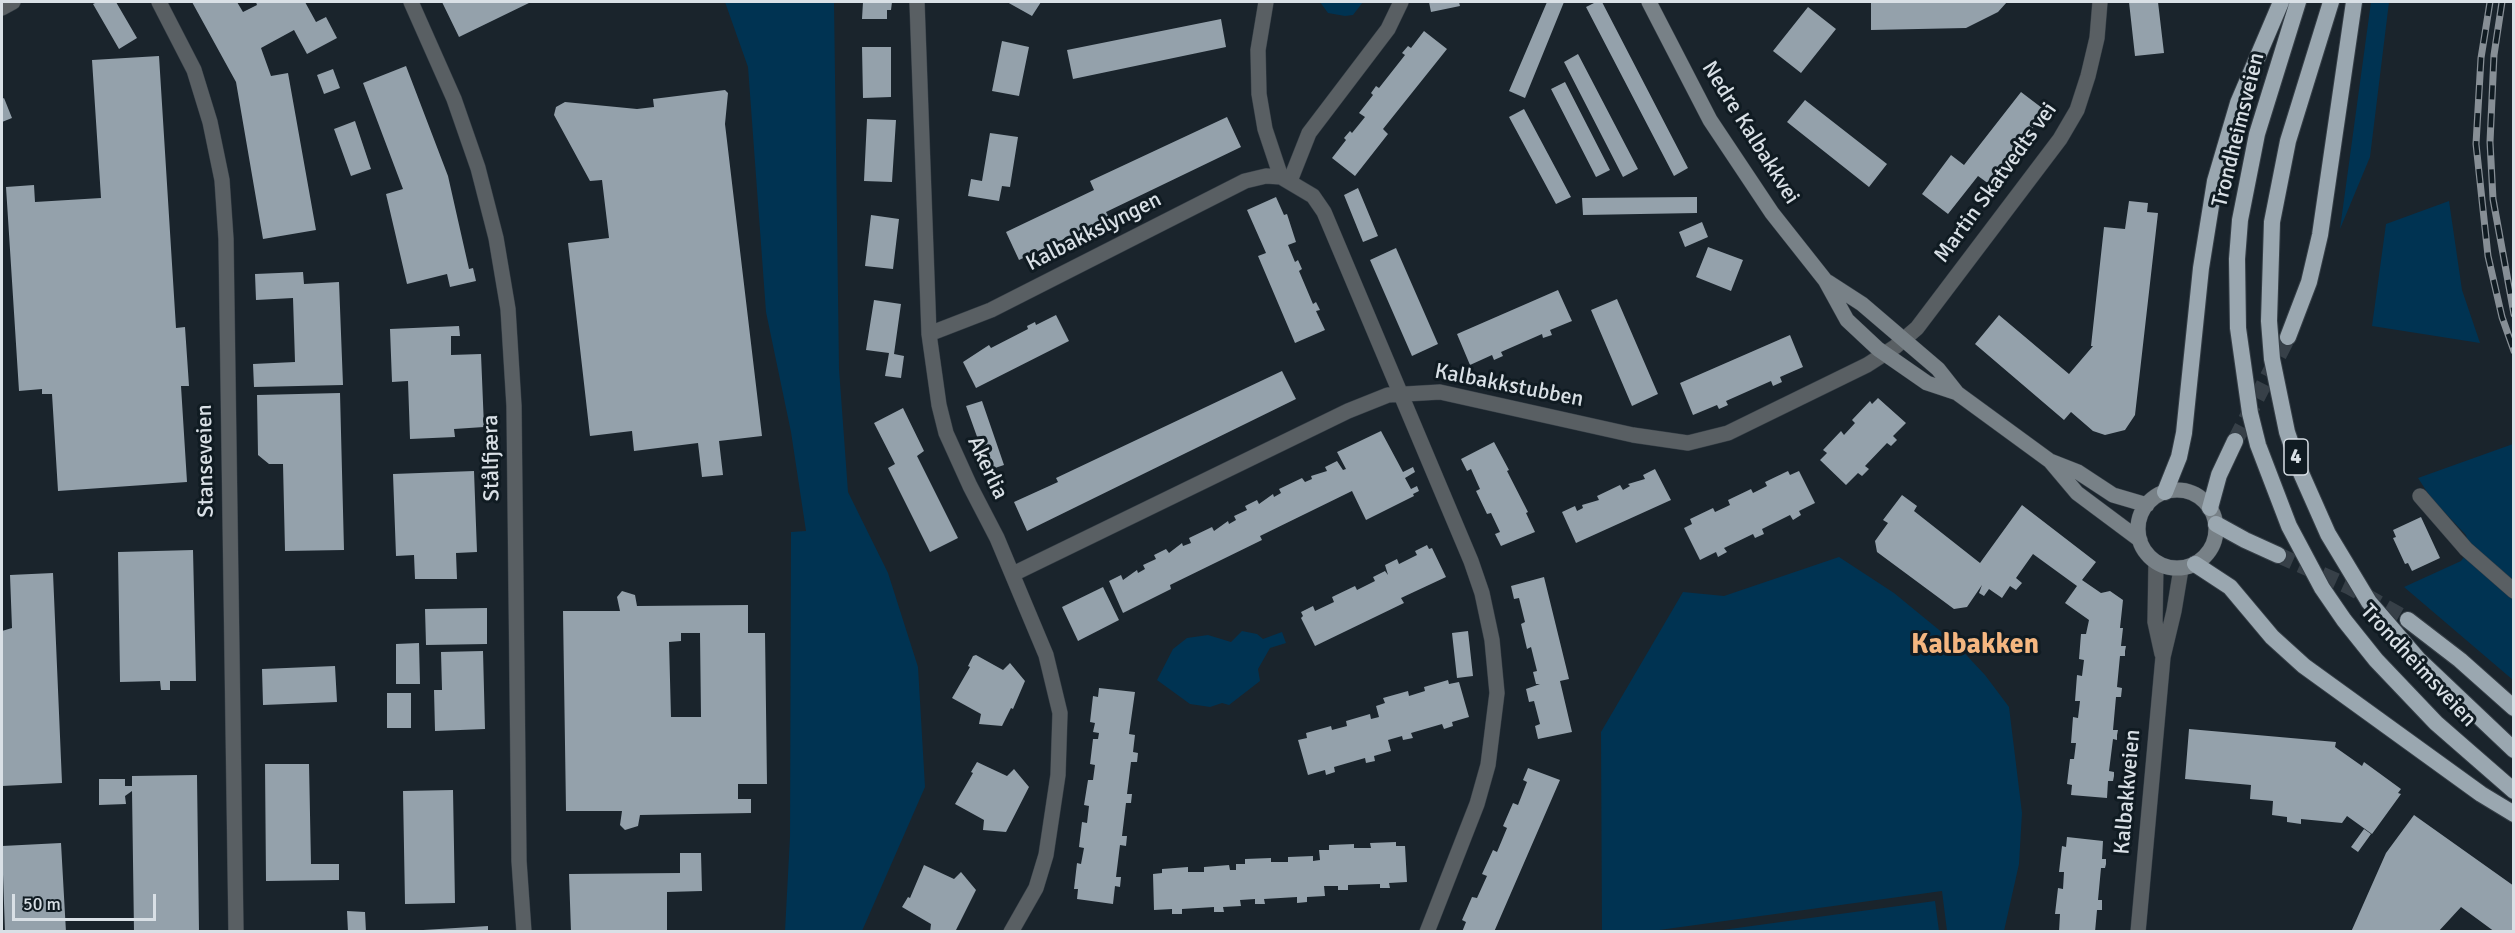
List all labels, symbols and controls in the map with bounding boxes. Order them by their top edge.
street label: Trondheimsveien [2207,50,2271,210]
street label: Nedre Kalbakkvei [1696,57,1804,209]
street label: Martin Skatvedts vei [1929,98,2063,268]
street label: Kalbakkslyngen [1022,187,1166,277]
street label: Kalbakkstubben [1432,359,1586,413]
street label: Stanseveien [192,404,220,518]
street label: Stålfjæra [478,415,506,501]
street label: Akerlia [961,432,1013,504]
road number: 4 [2284,439,2308,475]
street label: Trondheimsveien [2354,599,2482,733]
district label: Kalbakken [1911,629,2039,663]
street label: Kalbakkveien [2109,728,2147,856]
scale bar [15,882,159,920]
text: 50 m [23,893,61,915]

